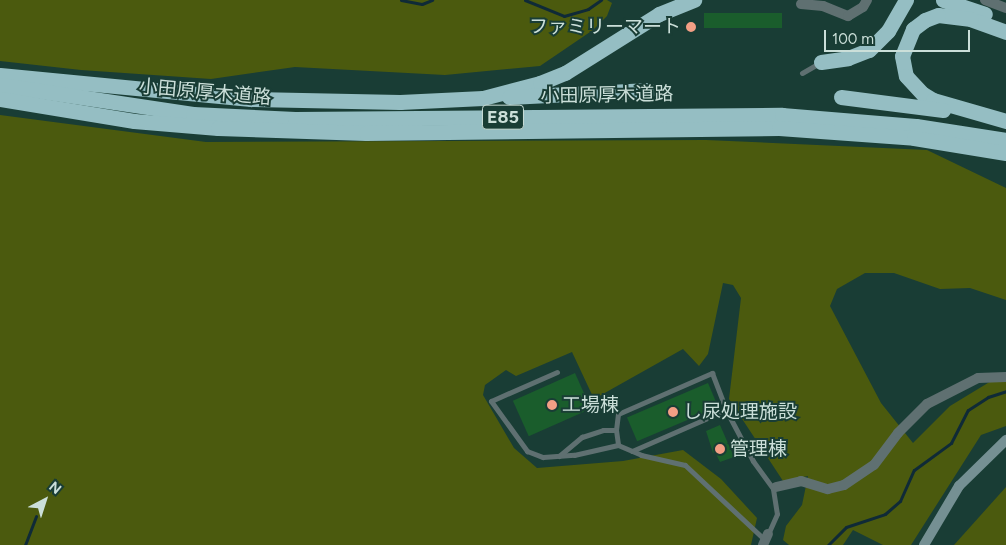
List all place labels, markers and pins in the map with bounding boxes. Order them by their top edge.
place label: ファミリーマート [529,16,681,38]
marker: ファミリーマート [685,21,697,33]
place label: 工場棟 [562,394,619,416]
marker: 工場棟 [546,399,558,411]
place label: し尿処理施設 [683,401,797,423]
marker: し尿処理施設 [667,406,679,418]
place label: 管理棟 [730,438,787,460]
marker: 管理棟 [714,443,726,455]

